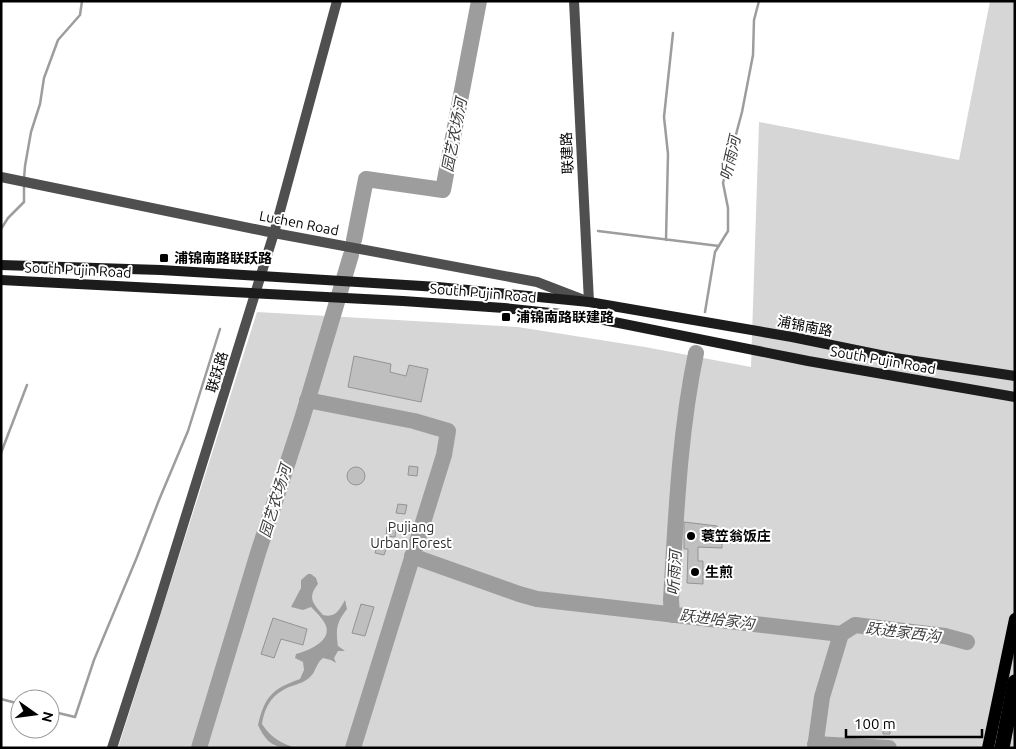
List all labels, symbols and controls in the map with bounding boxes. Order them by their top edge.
water label: 园艺农场河 [438,94,470,173]
water label: 听雨河 [717,131,744,182]
street label: 联建路 [558,132,576,174]
street label: Luchen Road [258,207,340,239]
place label: 浦锦南路联跃路 [174,250,272,266]
marker: 浦锦南路联跃路 [158,252,170,264]
street label: South Pujin Road [24,259,132,281]
street label: South Pujin Road [429,280,537,306]
place label: 浦锦南路联建路 [516,309,614,325]
marker: 浦锦南路联建路 [500,311,512,323]
street label: 浦锦南路 [776,313,834,339]
street label: South Pujin Road [829,343,937,377]
street label: 联跃路 [203,350,231,394]
water label: 园艺农场河 [256,460,295,539]
park label: Pujiang Urban Forest [370,519,452,551]
place label: 蓑笠翁饭庄 [701,528,771,544]
marker: 蓑笠翁饭庄 [685,530,697,542]
water label: 听雨河 [664,547,684,596]
place label: 生煎 [705,564,733,580]
marker: 生煎 [689,566,701,578]
water label: 跃进哈家沟 [679,606,757,632]
water label: 跃进家西沟 [865,619,943,645]
north arrow [10,689,60,739]
scale bar [846,706,982,738]
text: N [39,710,57,724]
text: 100 m [854,715,896,732]

